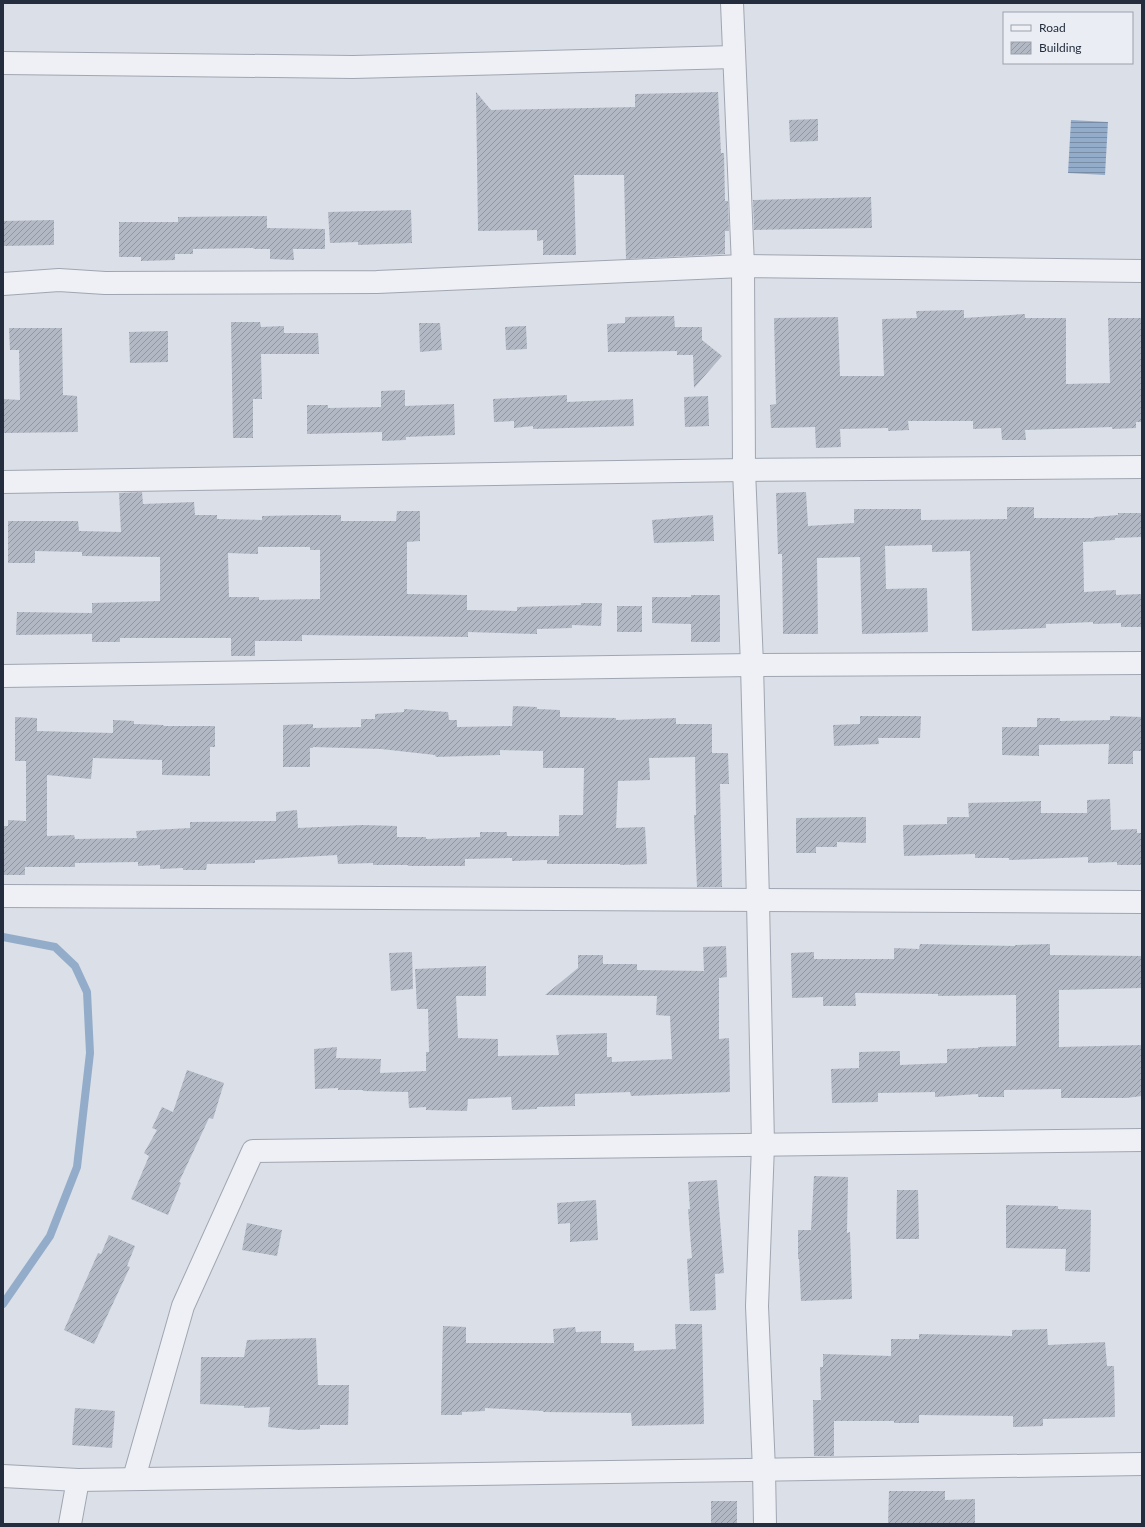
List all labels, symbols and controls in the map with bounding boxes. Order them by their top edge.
legend [1003,12,1133,64]
text: Road [1039,20,1066,35]
text: Building [1039,40,1082,55]

